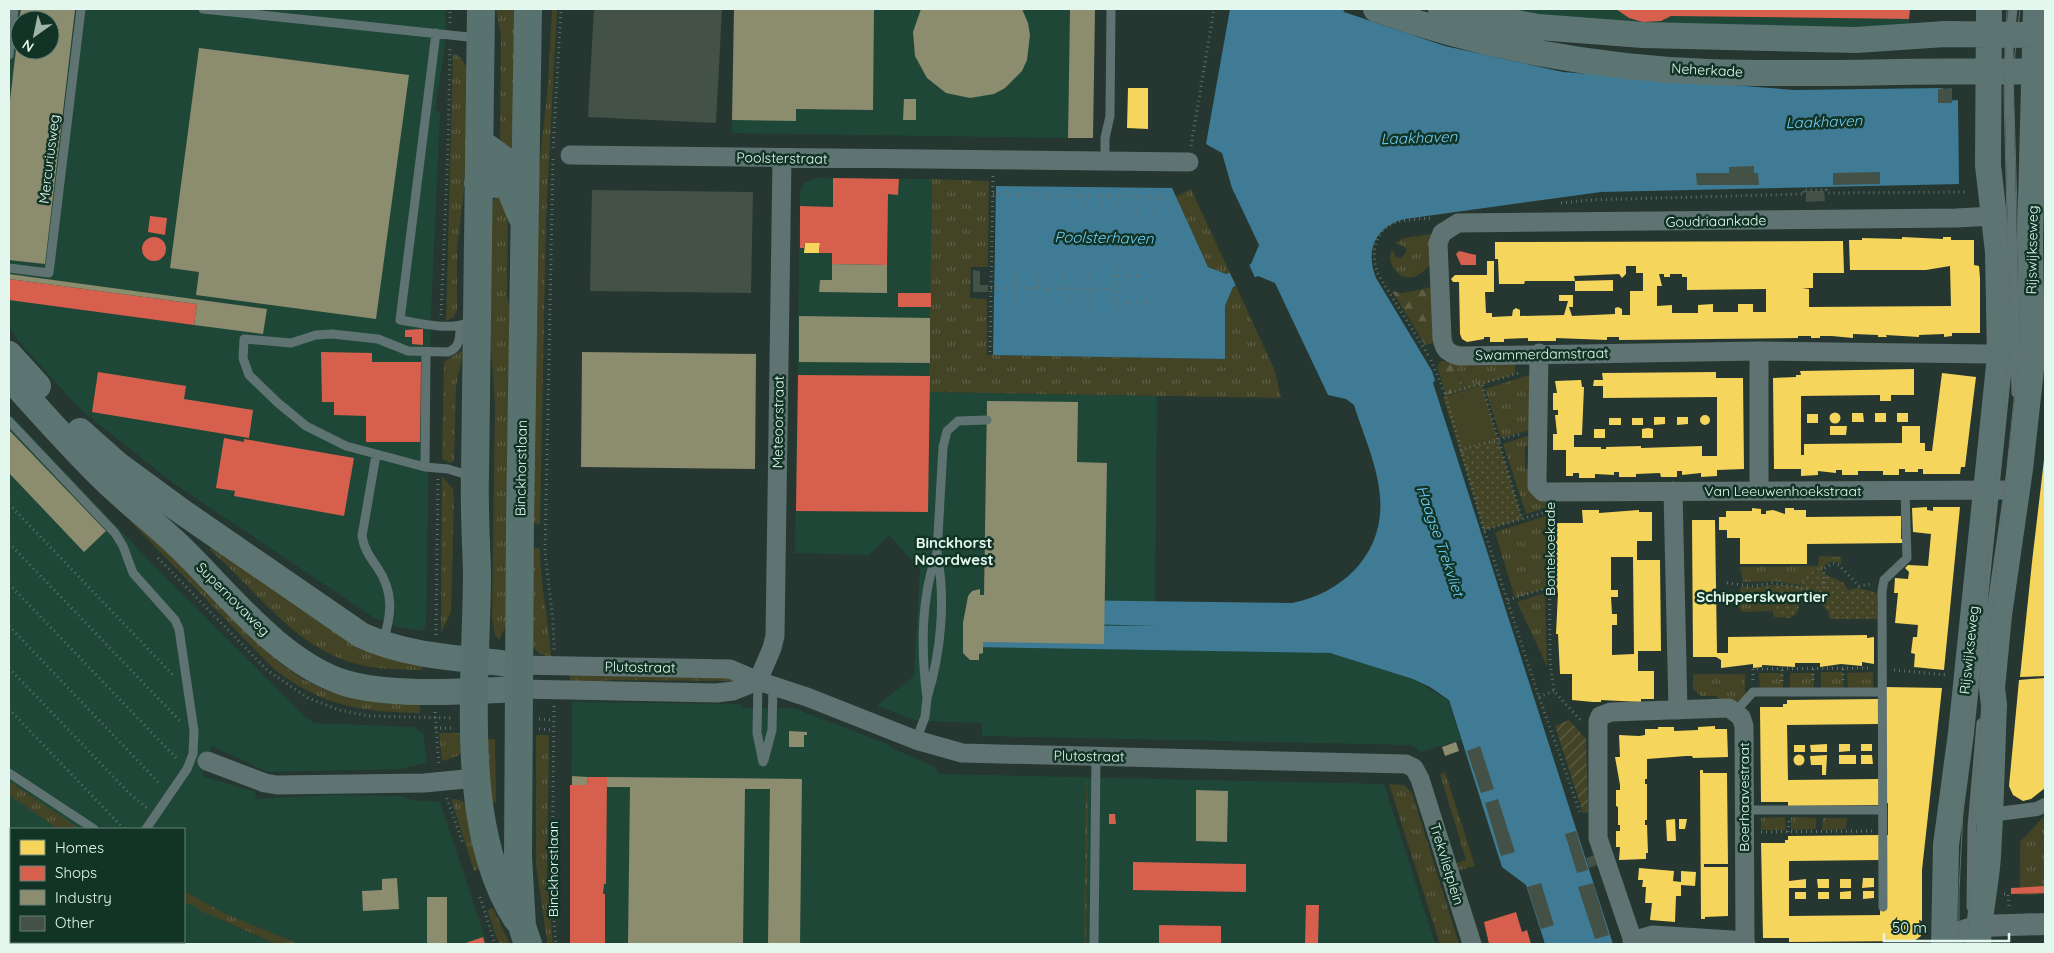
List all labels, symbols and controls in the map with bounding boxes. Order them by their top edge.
north arrow [10,10,60,60]
text: N [19,36,37,56]
street label: Neherkade [1671,59,1743,81]
water label: Laakhaven [1785,111,1863,132]
street label: Mercuriusweg [35,113,63,205]
water label: Laakhaven [1380,127,1458,148]
street label: Poolsterstraat [736,148,828,168]
street label: Rijswijkseweg [2022,205,2042,295]
street label: Goudriaankade [1666,211,1766,231]
water label: Poolsterhaven [1054,227,1154,248]
street label: Swammerdamstraat [1475,344,1609,364]
street label: Meteoorstraat [768,375,788,469]
street label: Binckhorstlaan [511,420,531,516]
street label: Van Leeuwenhoekstraat [1704,482,1862,500]
water label: Haagse Trekvliet [1413,483,1469,601]
street label: Bontekoekade [1541,502,1559,596]
district label: Binckhorst Noordwest [914,533,994,569]
street label: Supernovaweg [192,558,274,640]
district label: Schipperskwartier [1696,587,1828,606]
street label: Rijswijkseweg [1955,605,1983,695]
street label: Plutostraat [604,657,676,677]
street label: Boerhaavestraat [1735,742,1753,852]
street label: Plutostraat [1053,746,1125,766]
street label: Binckhorstlaan [544,821,562,917]
street label: Trekvlietplein [1426,821,1468,907]
legend [10,828,185,943]
text: Homes [55,838,104,857]
text: Shops [55,863,97,882]
text: Industry [55,888,112,907]
scale bar [1884,910,2009,942]
text: Other [55,913,95,932]
text: 50 m [1892,918,1927,937]

